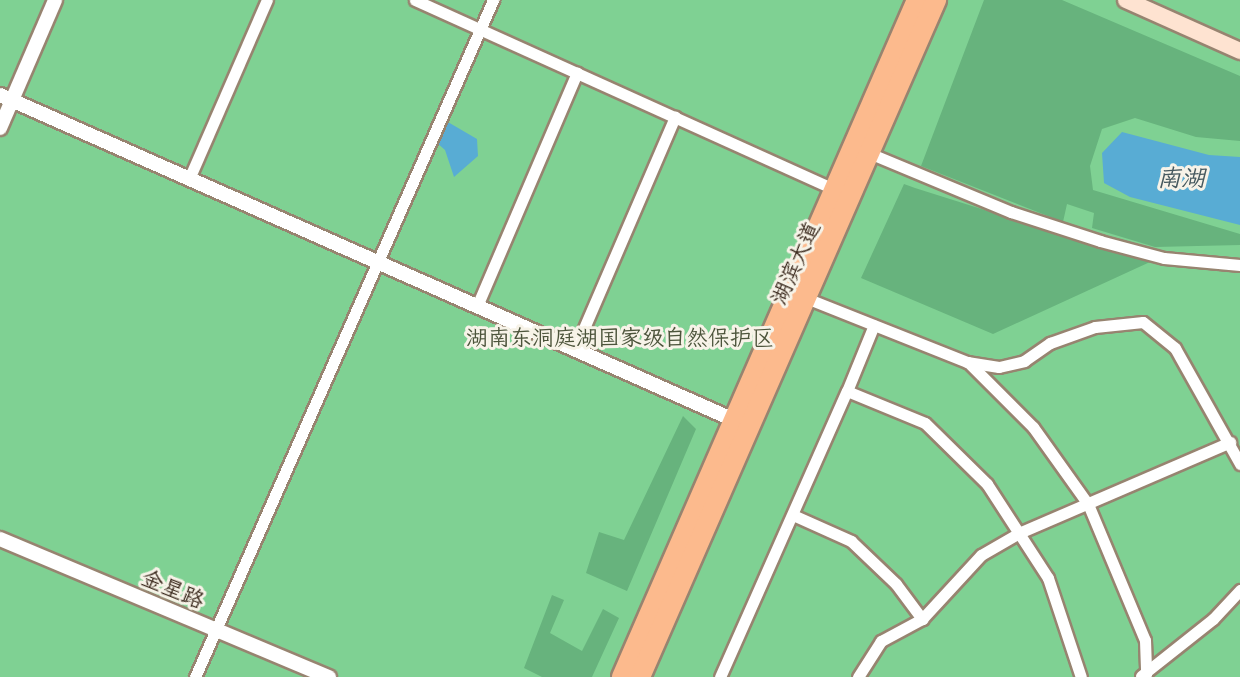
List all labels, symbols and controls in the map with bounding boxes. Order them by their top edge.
water label: 南湖 [1157,165,1205,193]
street label: 湖滨大道 [765,217,825,309]
park label: 湖南东洞庭湖国家级自然保护区 [466,325,774,351]
street label: 金星路 [137,564,209,614]

